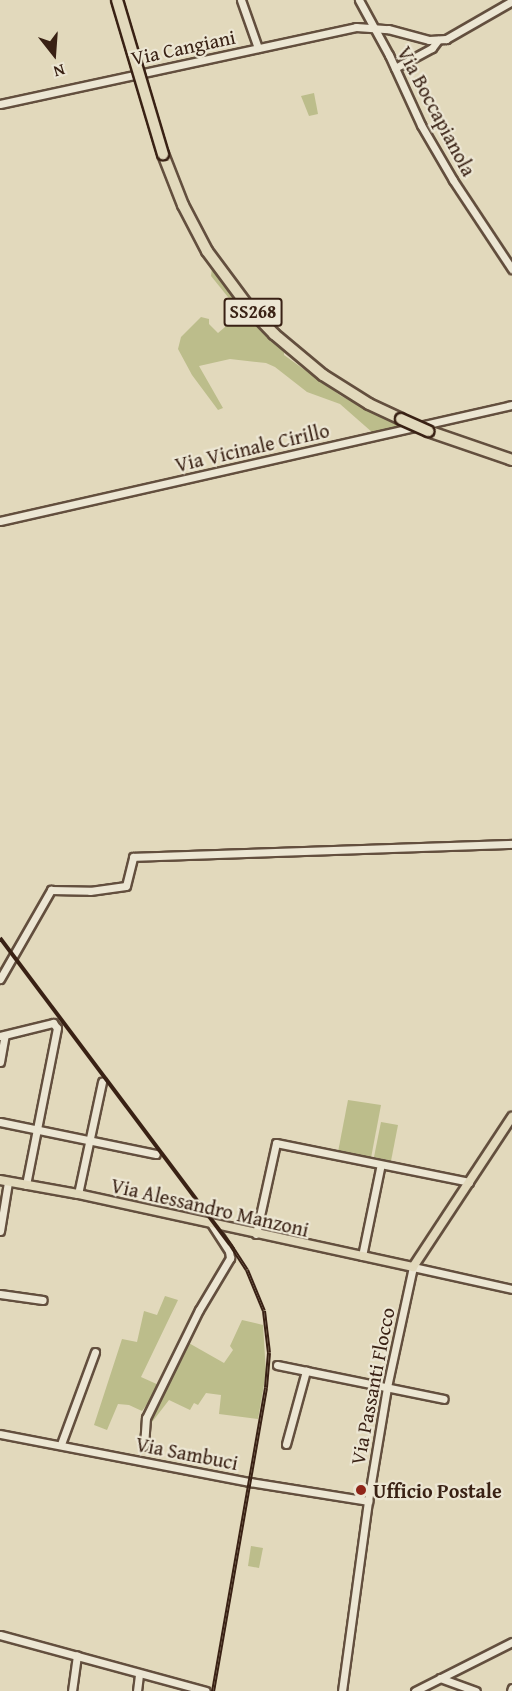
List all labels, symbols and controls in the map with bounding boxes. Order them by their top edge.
north arrow [24,24,84,84]
street label: Via Cangiani [129,24,237,70]
street label: Via Boccapianola [393,42,481,180]
text: N [51,58,68,84]
road number: SS268 [223,297,283,327]
street label: Via Vicinale Cirillo [173,418,331,476]
street label: Via Alessandro Manzoni [109,1173,311,1241]
street label: Via Passanti Flocco [345,1305,399,1467]
street label: Via Sambuci [134,1431,240,1475]
place label: Ufficio Postale [373,1478,502,1502]
marker: Ufficio Postale [354,1483,368,1497]

